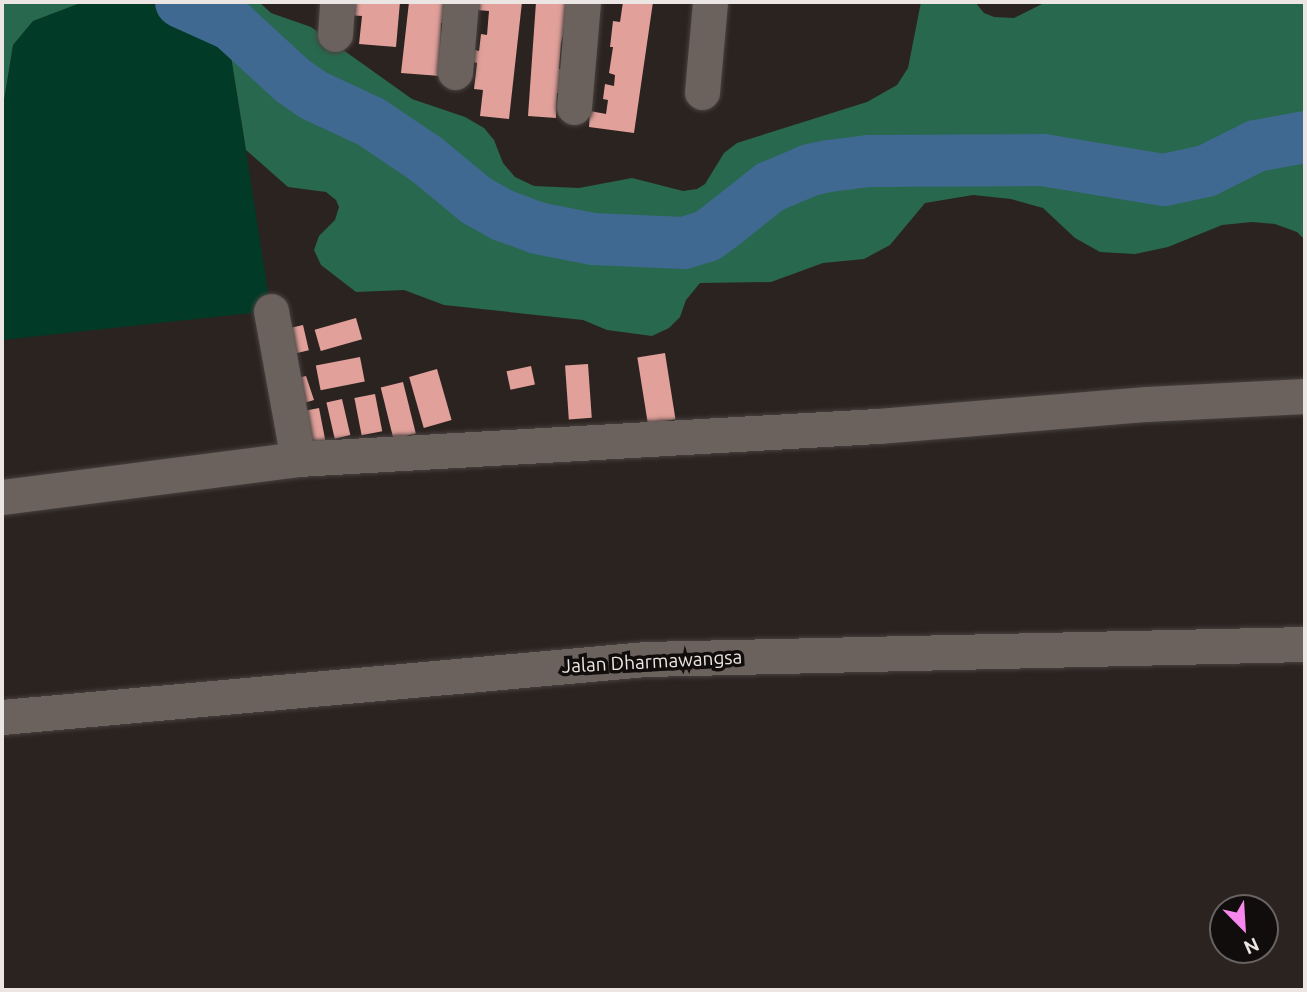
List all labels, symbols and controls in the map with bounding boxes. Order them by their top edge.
street label: Jalan Dharmawangsa [561,646,743,678]
north arrow [1209,894,1279,964]
text: N [1241,933,1263,959]

